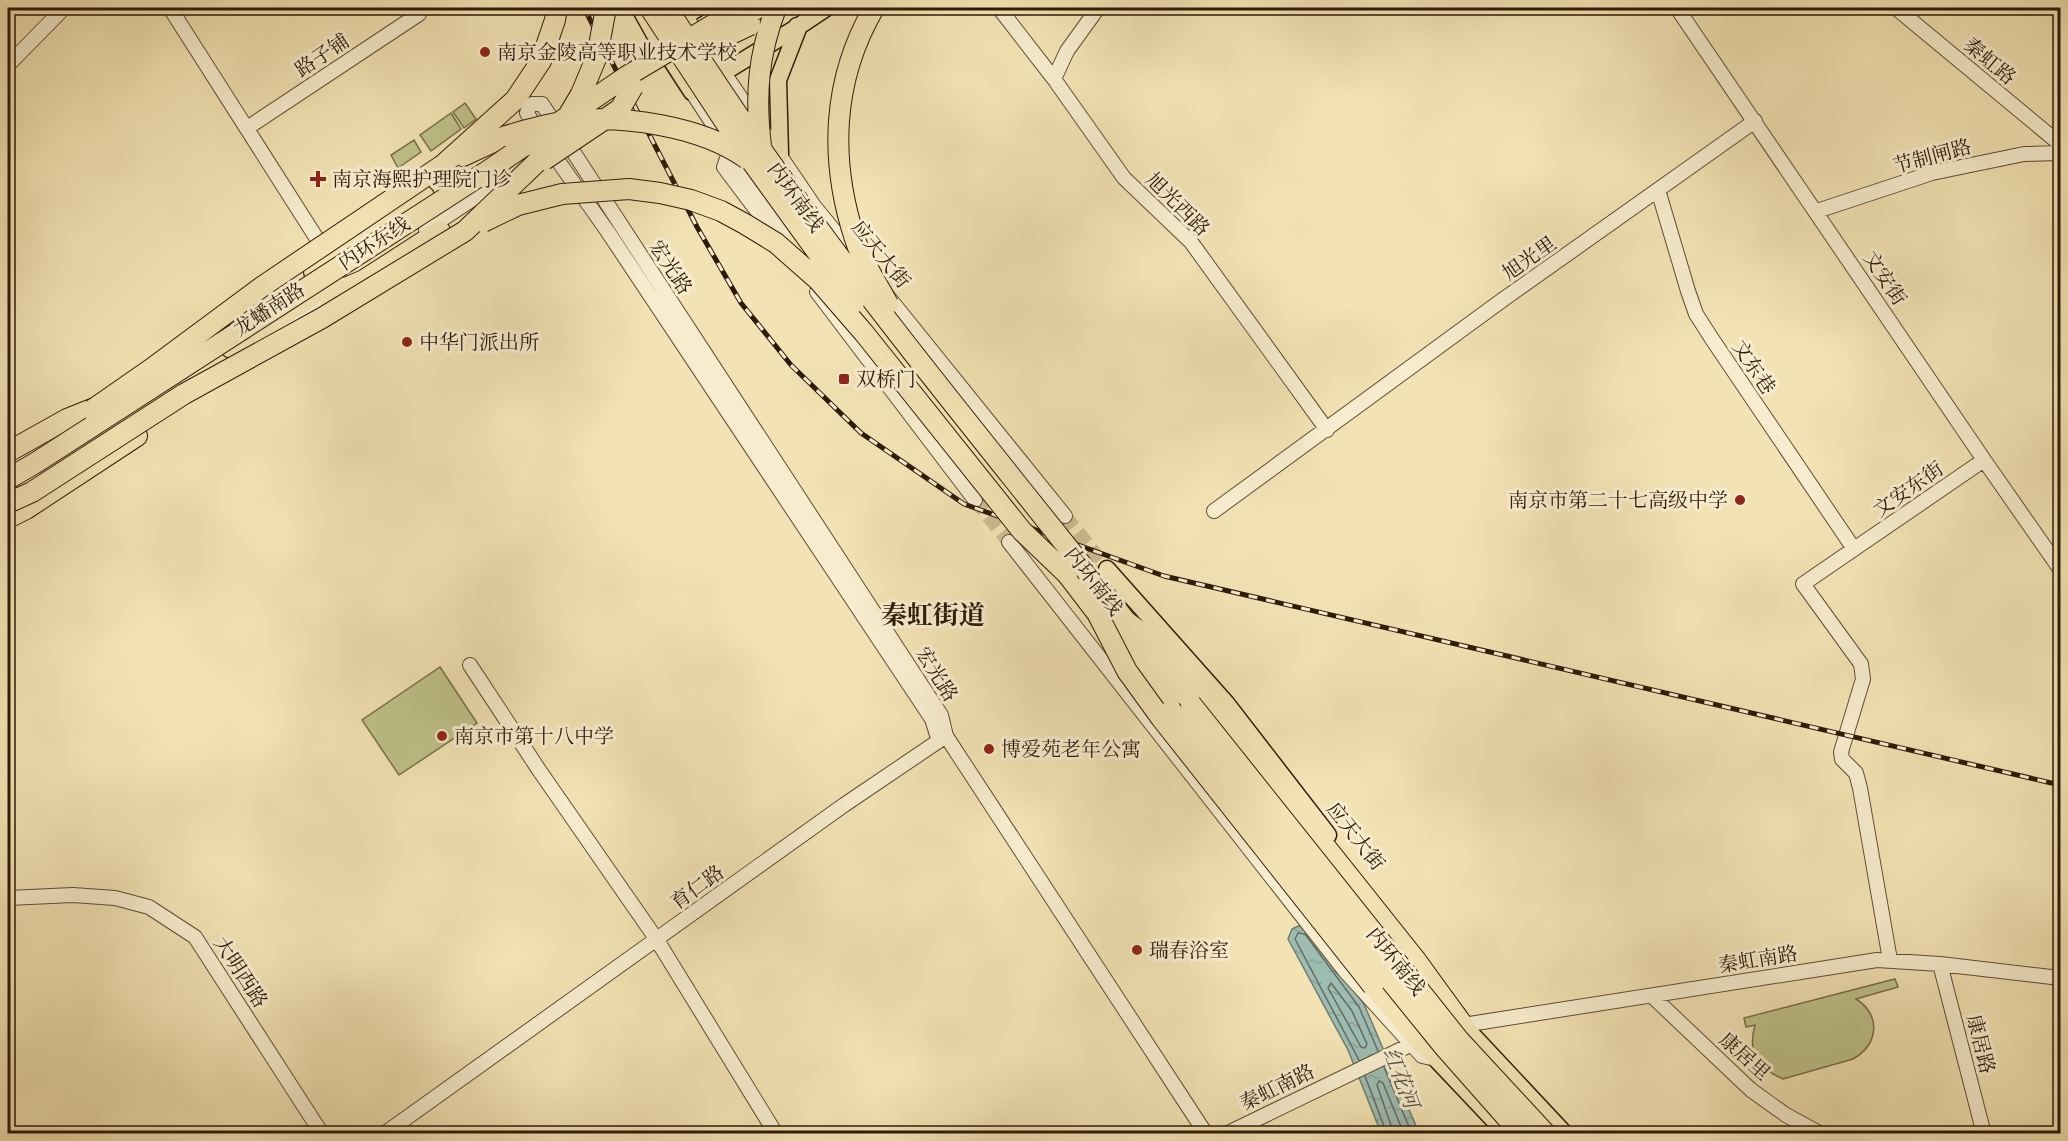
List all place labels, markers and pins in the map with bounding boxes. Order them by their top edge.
place label: 南京金陵高等职业技术学校 [497,39,737,66]
marker: 南京金陵高等职业技术学校 [478,45,492,59]
place label: 南京海熙护理院门诊 [332,166,512,193]
marker: 南京海熙护理院门诊 [309,170,327,188]
place label: 中华门派出所 [419,329,539,356]
marker: 中华门派出所 [400,335,414,349]
place label: 双桥门 [856,366,916,393]
marker: 双桥门 [837,372,851,386]
place label: 南京市第二十七高级中学 [1508,487,1728,514]
marker: 南京市第二十七高级中学 [1733,493,1747,507]
place label: 南京市第十八中学 [454,723,614,750]
marker: 南京市第十八中学 [435,729,449,743]
place label: 博爱苑老年公寓 [1001,736,1141,763]
marker: 博爱苑老年公寓 [982,742,996,756]
place label: 瑞春浴室 [1149,937,1229,964]
marker: 瑞春浴室 [1130,943,1144,957]

